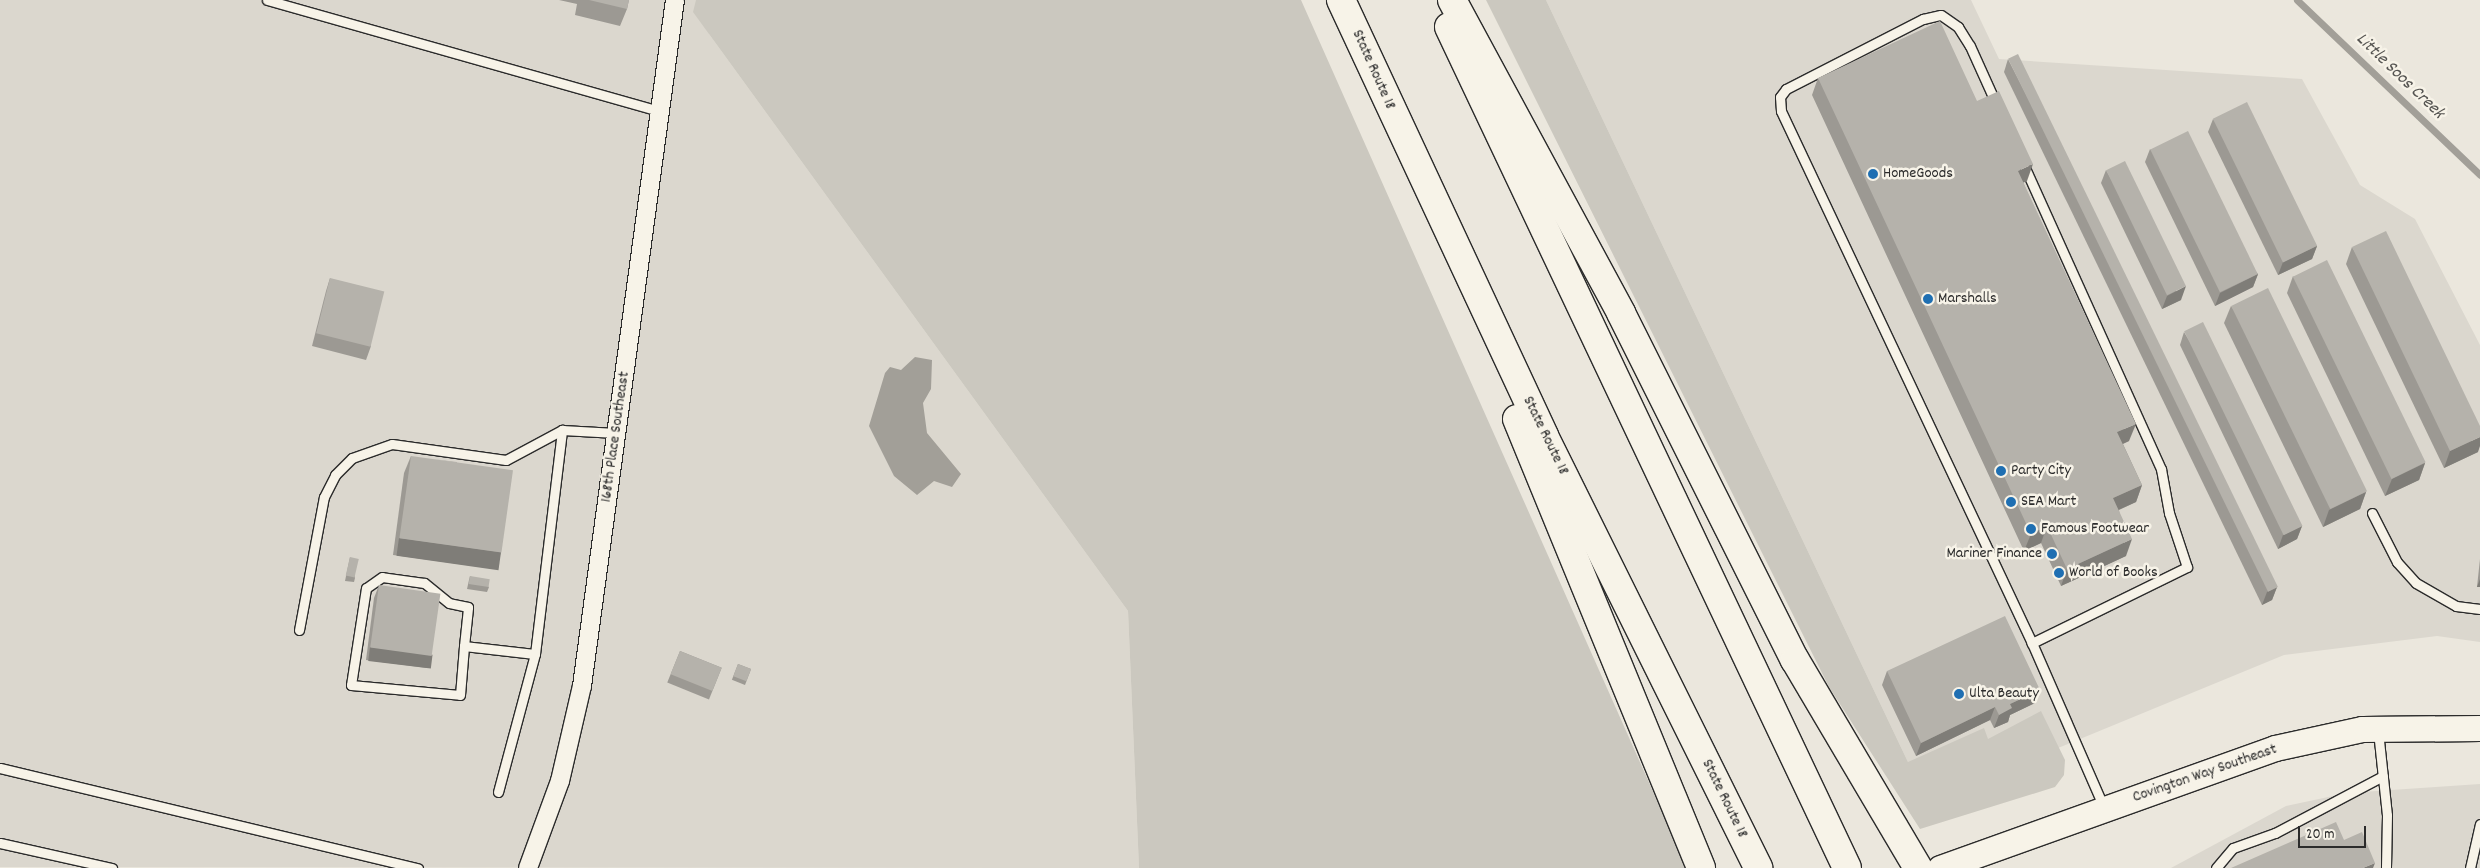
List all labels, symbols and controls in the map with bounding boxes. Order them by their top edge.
street label: State Route 18 [1347,27,1399,113]
water label: Little Soos Creek [2350,29,2448,125]
place label: HomeGoods [1883,164,1953,184]
marker: HomeGoods [1867,168,1879,180]
place label: Marshalls [1938,289,1997,309]
marker: Marshalls [1922,293,1934,305]
street label: 168th Place Southeast [597,370,635,504]
street label: State Route 18 [1518,393,1572,479]
place label: Party City [2011,461,2071,481]
marker: Party City [1995,465,2007,477]
place label: SEA Mart [2021,492,2076,512]
marker: SEA Mart [2005,496,2017,508]
place label: Famous Footwear [2041,519,2149,539]
marker: Famous Footwear [2025,523,2037,535]
place label: Mariner Finance [1946,544,2042,564]
marker: Mariner Finance [2046,548,2058,560]
place label: World of Books [2069,563,2158,583]
marker: World of Books [2053,567,2065,579]
place label: Ulta Beauty [1969,684,2039,704]
marker: Ulta Beauty [1953,688,1965,700]
street label: Covington Way Southeast [2130,740,2280,808]
street label: State Route 18 [1697,756,1751,842]
scale bar [2300,816,2368,848]
text: 20 m [2306,824,2334,846]

